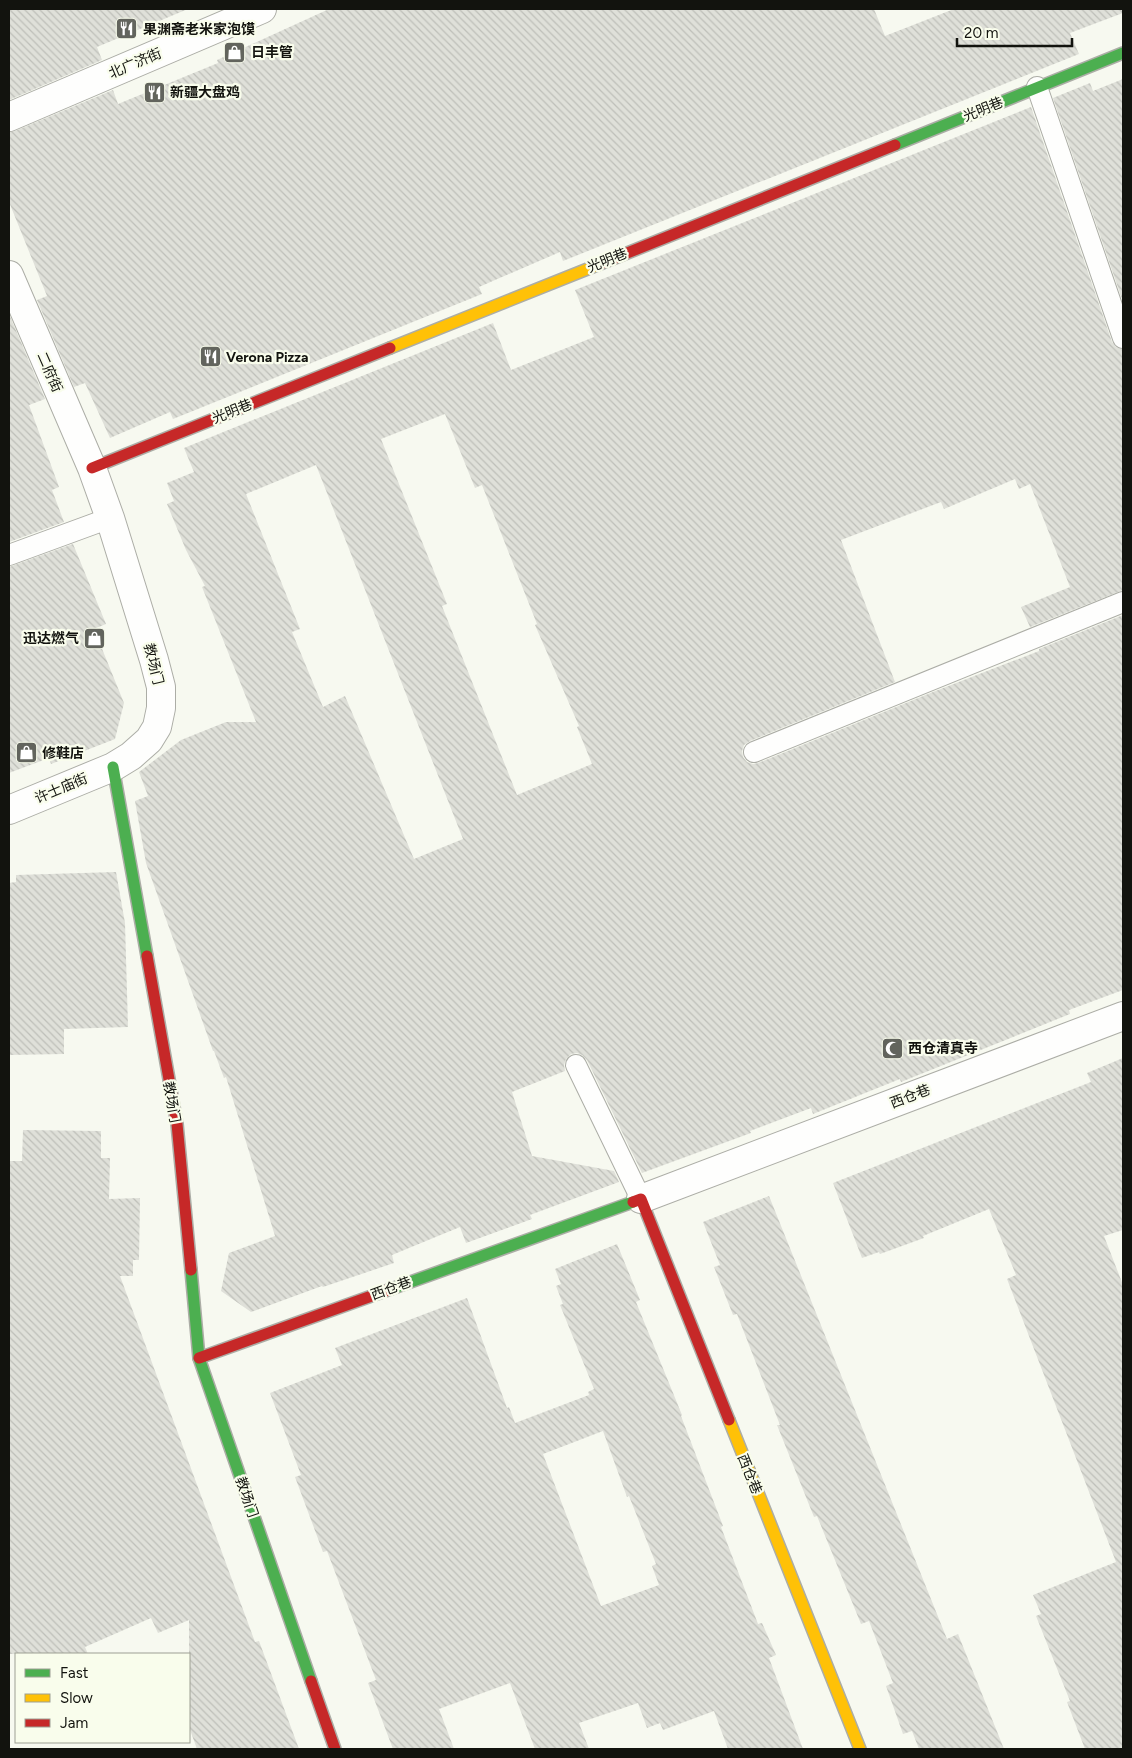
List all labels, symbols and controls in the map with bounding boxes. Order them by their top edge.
scale bar [957,15,1072,47]
restaurant icon: 果渊斋老米家泡馍 [115,17,139,41]
place label: 果渊斋老米家泡馍 [143,21,255,38]
text: 20 m [964,24,998,42]
shop icon: 日丰管 [223,40,247,64]
place label: 日丰管 [251,44,293,61]
street label: 北广济街 [106,45,164,82]
restaurant icon: 新疆大盘鸡 [142,80,166,104]
place label: 新疆大盘鸡 [170,84,240,101]
street label: 光明巷 [961,94,1006,125]
street label: 光明巷 [585,245,630,276]
restaurant icon: Verona Pizza [198,345,222,369]
place label: Verona Pizza [226,349,308,366]
street label: 二府街 [33,350,66,395]
street label: 光明巷 [210,396,255,427]
shop icon: 迅达燃气 [83,626,107,650]
place label: 迅达燃气 [23,630,79,647]
street label: 教场门 [140,642,167,687]
shop icon: 修鞋店 [14,741,38,765]
place label: 修鞋店 [42,745,84,762]
street label: 许士庙街 [32,770,90,807]
mosque icon: 西仓清真寺 [880,1036,904,1060]
place label: 西仓清真寺 [908,1040,978,1057]
street label: 教场门 [159,1080,184,1124]
street label: 西仓巷 [888,1081,933,1112]
street label: 西仓巷 [369,1273,414,1304]
street label: 西仓巷 [734,1452,765,1497]
street label: 教场门 [232,1475,261,1520]
legend [15,1653,190,1743]
text: Fast [60,1664,89,1682]
text: Slow [60,1689,93,1707]
text: Jam [60,1714,88,1732]

